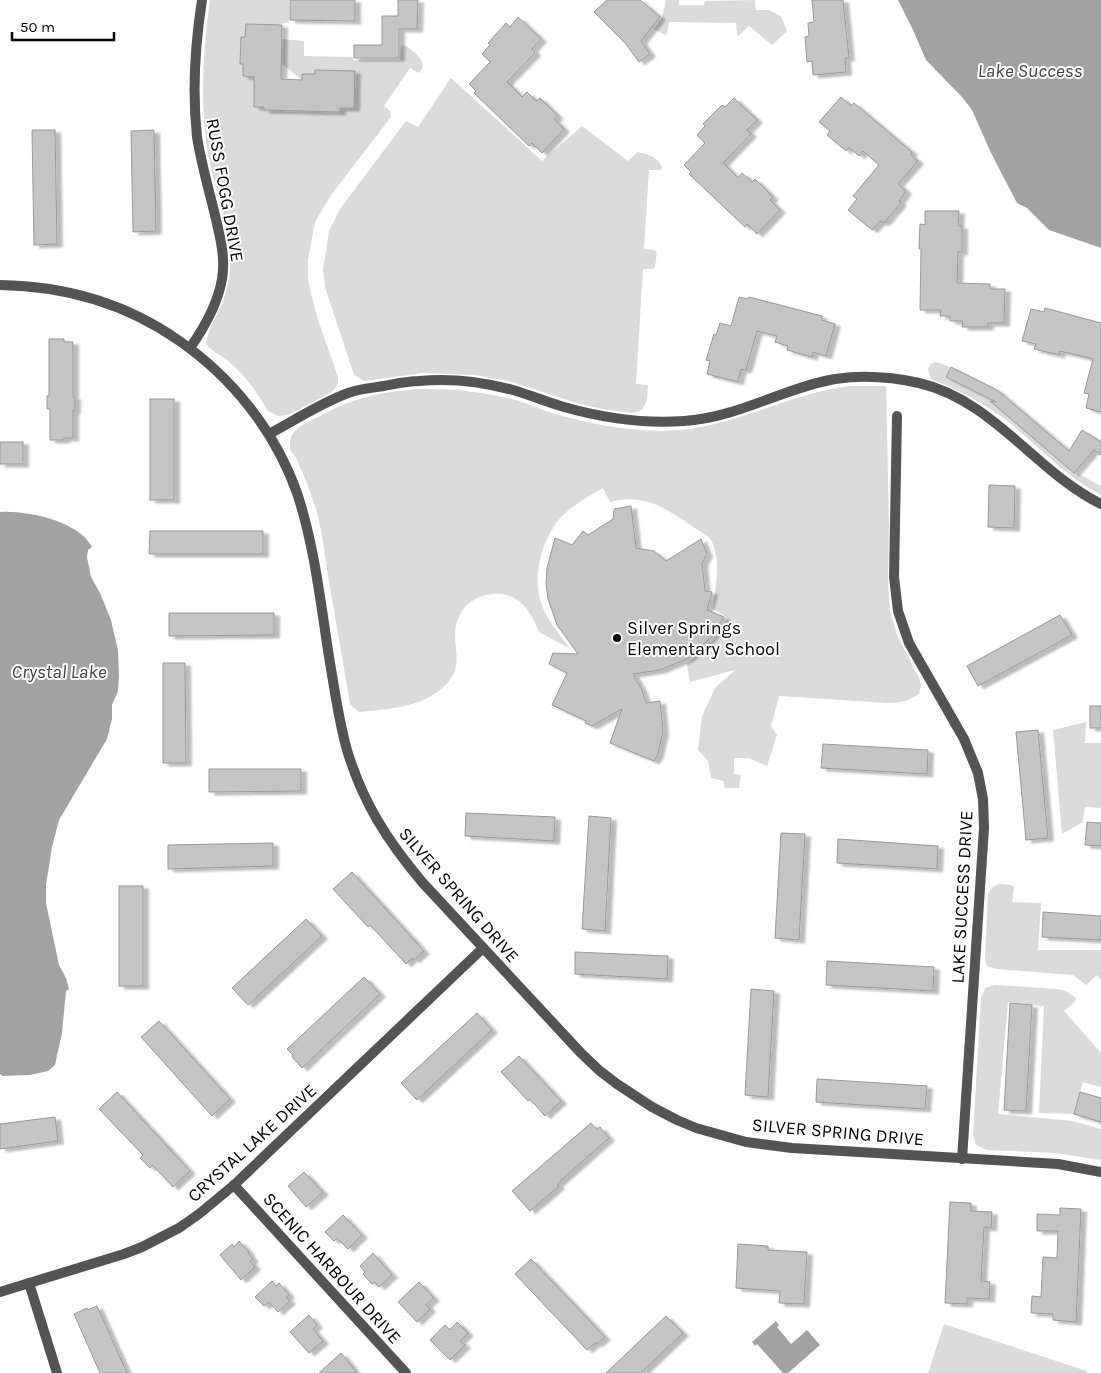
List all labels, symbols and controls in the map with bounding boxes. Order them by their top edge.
scale bar [12,10,115,42]
text: 50 m [20,18,55,36]
water label: Lake Success [977,60,1083,82]
street label: RUSS FOGG DRIVE [202,116,248,264]
place label: Silver Springs Elementary School [627,617,780,660]
marker: Silver Springs Elementary School [611,632,623,644]
water label: Crystal Lake [11,661,107,683]
street label: LAKE SUCCESS DRIVE [946,810,978,984]
street label: SILVER SPRING DRIVE [394,823,524,967]
street label: CRYSTAL LAKE DRIVE [183,1079,321,1207]
street label: SILVER SPRING DRIVE [751,1114,925,1150]
street label: SCENIC HARBOUR DRIVE [258,1188,406,1348]

